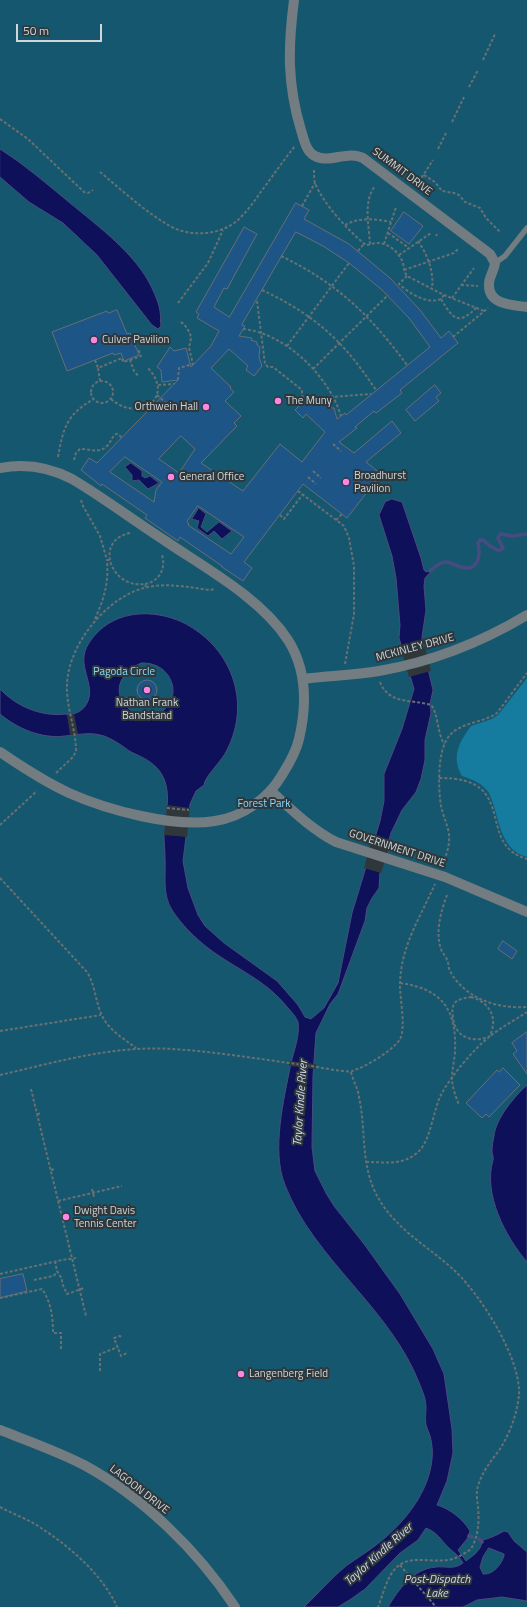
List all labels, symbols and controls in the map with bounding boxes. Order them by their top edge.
scale bar [18,16,104,42]
text: 50 m [23,21,49,40]
street label: SUMMIT DRIVE [369,145,435,199]
place label: Culver Pavilion [102,333,170,347]
marker: Culver Pavilion [89,335,99,345]
place label: The Muny [286,394,332,408]
marker: The Muny [273,396,283,406]
place label: Orthwein Hall [135,400,198,414]
marker: Orthwein Hall [201,402,211,412]
place label: Broadhurst Pavilion [354,469,406,495]
place label: General Office [179,470,244,484]
marker: General Office [166,472,176,482]
marker: Broadhurst Pavilion [341,477,351,487]
street label: MCKINLEY DRIVE [374,631,456,665]
park label: Pagoda Circle [93,665,155,679]
marker: Nathan Frank Bandstand [142,685,152,695]
place label: Nathan Frank Bandstand [116,696,178,722]
park label: Forest Park [237,797,291,811]
street label: GOVERNMENT DRIVE [347,827,447,871]
water label: Taylor Kindle River [291,1059,311,1147]
place label: Dwight Davis Tennis Center [74,1204,137,1230]
marker: Dwight Davis Tennis Center [61,1212,71,1222]
place label: Langenberg Field [249,1367,328,1381]
marker: Langenberg Field [236,1369,246,1379]
street label: LAGOON DRIVE [107,1463,171,1517]
water label: Taylor Kindle River [342,1521,416,1589]
water label: Post-Dispatch Lake [404,1573,470,1601]

